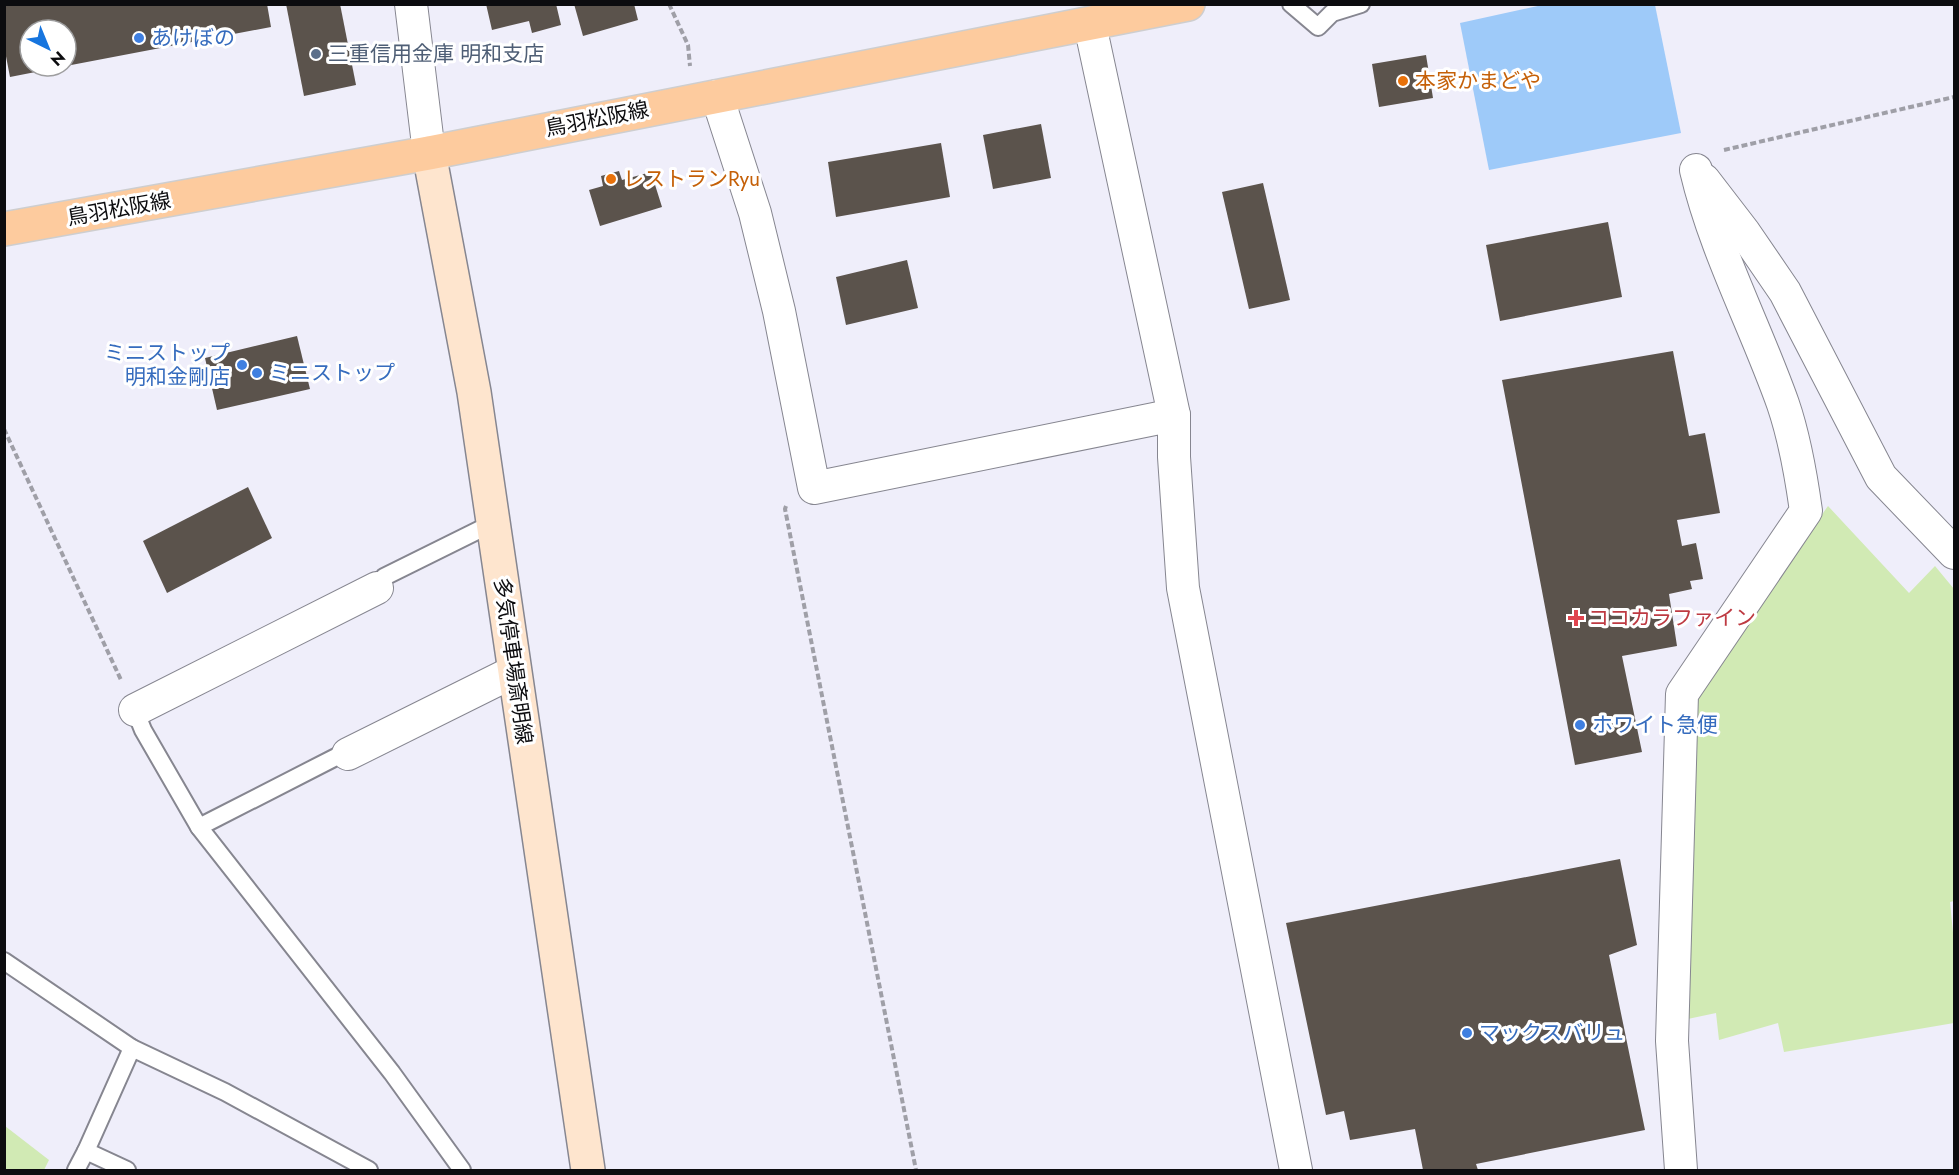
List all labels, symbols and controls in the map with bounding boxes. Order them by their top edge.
north arrow [18,18,78,78]
place label: あけぼの [151,23,235,53]
marker: あけぼの [132,31,146,45]
place label: 三重信用金庫 明和支店 [328,39,544,69]
text: N [45,46,70,71]
marker: 三重信用金庫 明和支店 [309,47,323,61]
place label: 本家かまどや [1415,66,1541,96]
marker: 本家かまどや [1396,74,1410,88]
street label: 鳥羽松阪線 [543,94,651,144]
place label: レストランRyu [623,164,760,194]
marker: レストランRyu [604,172,618,186]
street label: 鳥羽松阪線 [65,185,173,233]
place label: ミニストップ 明和金剛店 [104,338,230,392]
marker: ミニストップ 明和金剛店 [235,358,249,372]
place label: ミニストップ [269,358,395,388]
marker: ミニストップ [250,366,264,380]
street label: 多気停車場斎明線 [486,576,540,746]
place label: ココカラファイン [1588,603,1756,633]
marker: ココカラファイン [1569,611,1583,625]
place label: ホワイト急便 [1592,710,1718,740]
marker: ホワイト急便 [1573,718,1587,732]
place label: マックスバリュ [1479,1018,1625,1048]
marker: マックスバリュ [1460,1026,1474,1040]

